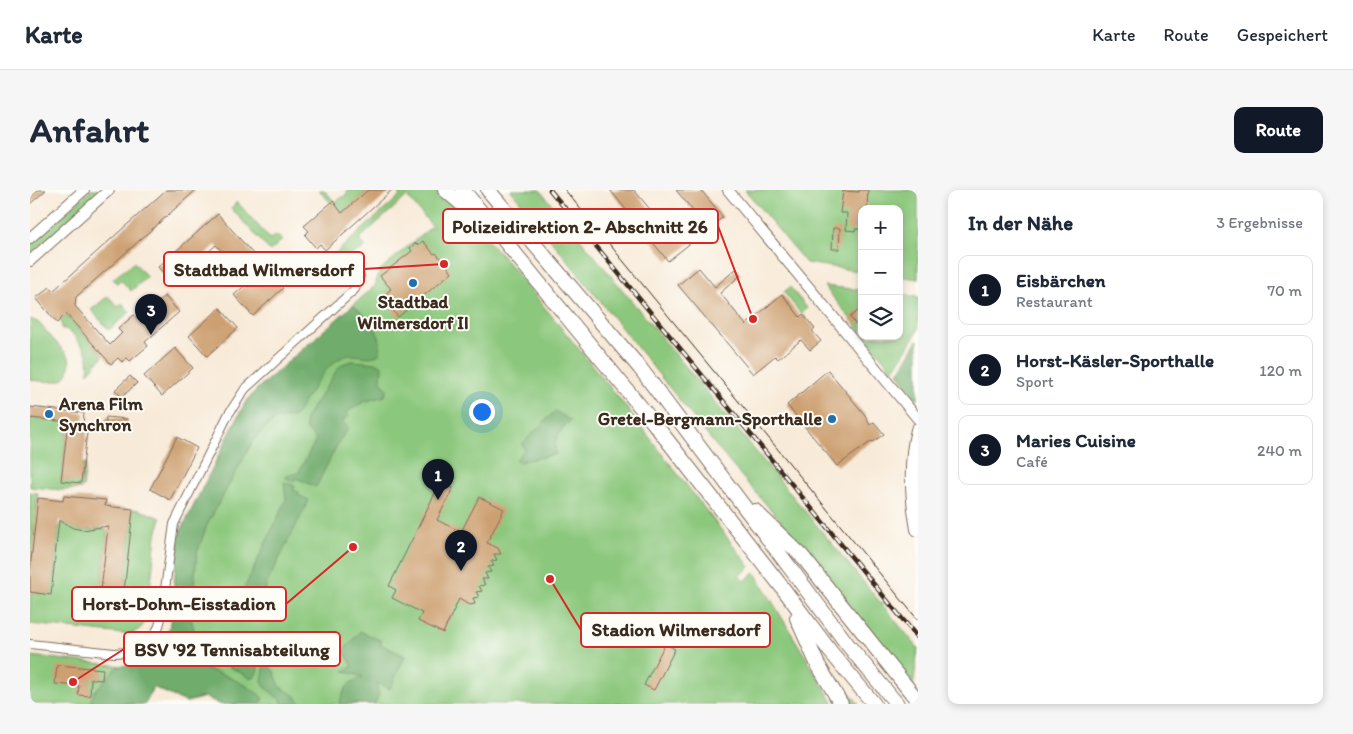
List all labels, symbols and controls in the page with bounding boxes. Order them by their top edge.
text: Karte [25,20,83,49]
text: Karte [1092,24,1135,46]
text: Route [1163,24,1209,46]
text: Gespeichert [1237,24,1328,46]
button: Route [1234,107,1323,153]
text: Anfahrt [30,109,149,151]
map controls [858,205,903,340]
button: + [858,205,903,250]
callout: Polizeidirektion 2- Abschnitt 26 [443,209,718,243]
text: In der Nähe [968,210,1073,235]
text: 3 Ergebnisse [1216,213,1303,232]
text: Polizeidirektion 2- Abschnitt 26 [452,215,708,238]
button: − [858,250,903,295]
callout: Stadtbad Wilmersdorf [164,252,364,286]
text: Stadtbad Wilmersdorf [174,258,355,281]
text: Eisbärchen [1016,269,1106,292]
marker: Stadtbad Wilmersdorf II [407,277,419,289]
text: 1 [981,281,989,300]
text: 70 m [1267,281,1302,300]
place label: Stadtbad Wilmersdorf II [357,291,469,334]
text: Restaurant [1016,292,1093,311]
pin: 3 [135,294,167,335]
button: layers [858,295,903,340]
text: Horst-Käsler-Sporthalle [1016,349,1214,372]
text: 2 [981,361,989,380]
text: 120 m [1259,361,1302,380]
text: Sport [1016,372,1054,391]
place label: Arena Film Synchron [58,393,144,436]
your location [469,399,495,425]
marker: Arena Film Synchron [43,408,55,420]
place label: Gretel-Bergmann-Sporthalle [598,408,822,430]
marker: Gretel-Bergmann-Sporthalle [826,413,838,425]
text: Maries Cuisine [1016,429,1136,452]
text: 3 [981,441,989,460]
text: 240 m [1257,441,1302,460]
text: Café [1016,452,1048,471]
pin: 1 [422,459,454,500]
pin: 2 [445,530,477,571]
callout: Horst-Dohm-Eisstadion [72,587,286,621]
text: Horst-Dohm-Eisstadion [82,592,276,615]
callout: Stadion Wilmersdorf [581,613,770,647]
text: Stadion Wilmersdorf [592,618,761,641]
callout: BSV '92 Tennisabteilung [124,632,340,666]
text: BSV '92 Tennisabteilung [134,638,330,661]

